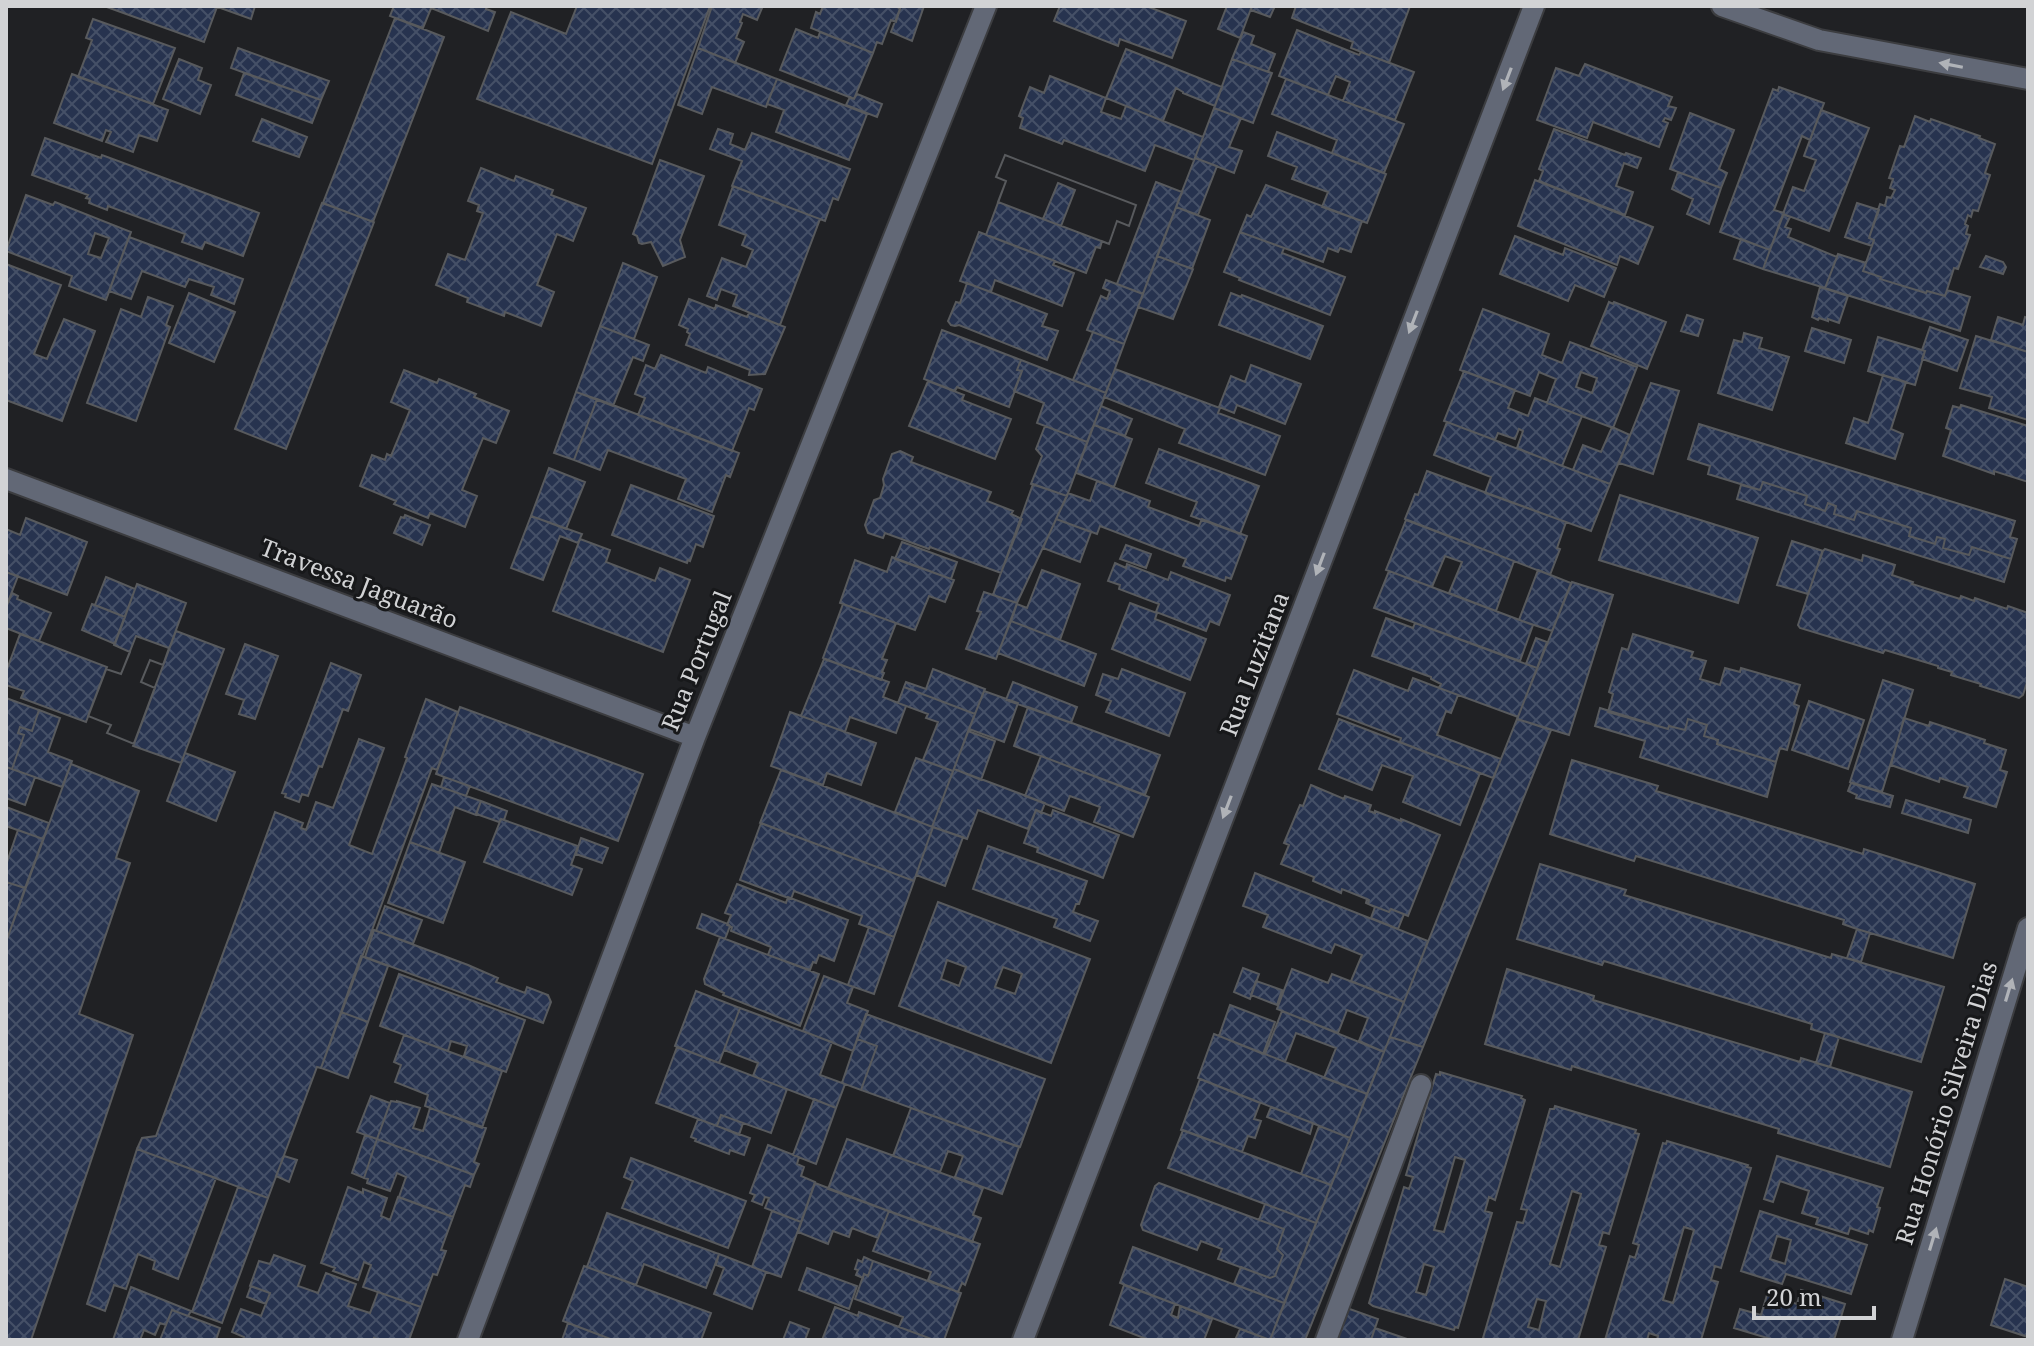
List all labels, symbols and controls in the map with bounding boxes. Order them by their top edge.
one-way arrow [1939,58,1964,71]
one-way arrow [1500,67,1513,91]
one-way arrow [1406,310,1419,334]
street label: Travessa Jaguarão [256,530,463,635]
one-way arrow [1313,552,1326,576]
street label: Rua Portugal [653,585,739,735]
street label: Rua Luzitana [1211,587,1296,740]
one-way arrow [1220,795,1233,819]
street label: Rua Honório Silveira Dias [1887,957,2004,1248]
one-way arrow [2003,978,2016,1002]
one-way arrow [1927,1226,1940,1250]
scale bar [1754,1270,1874,1320]
text: 20 m [1766,1280,1822,1313]

